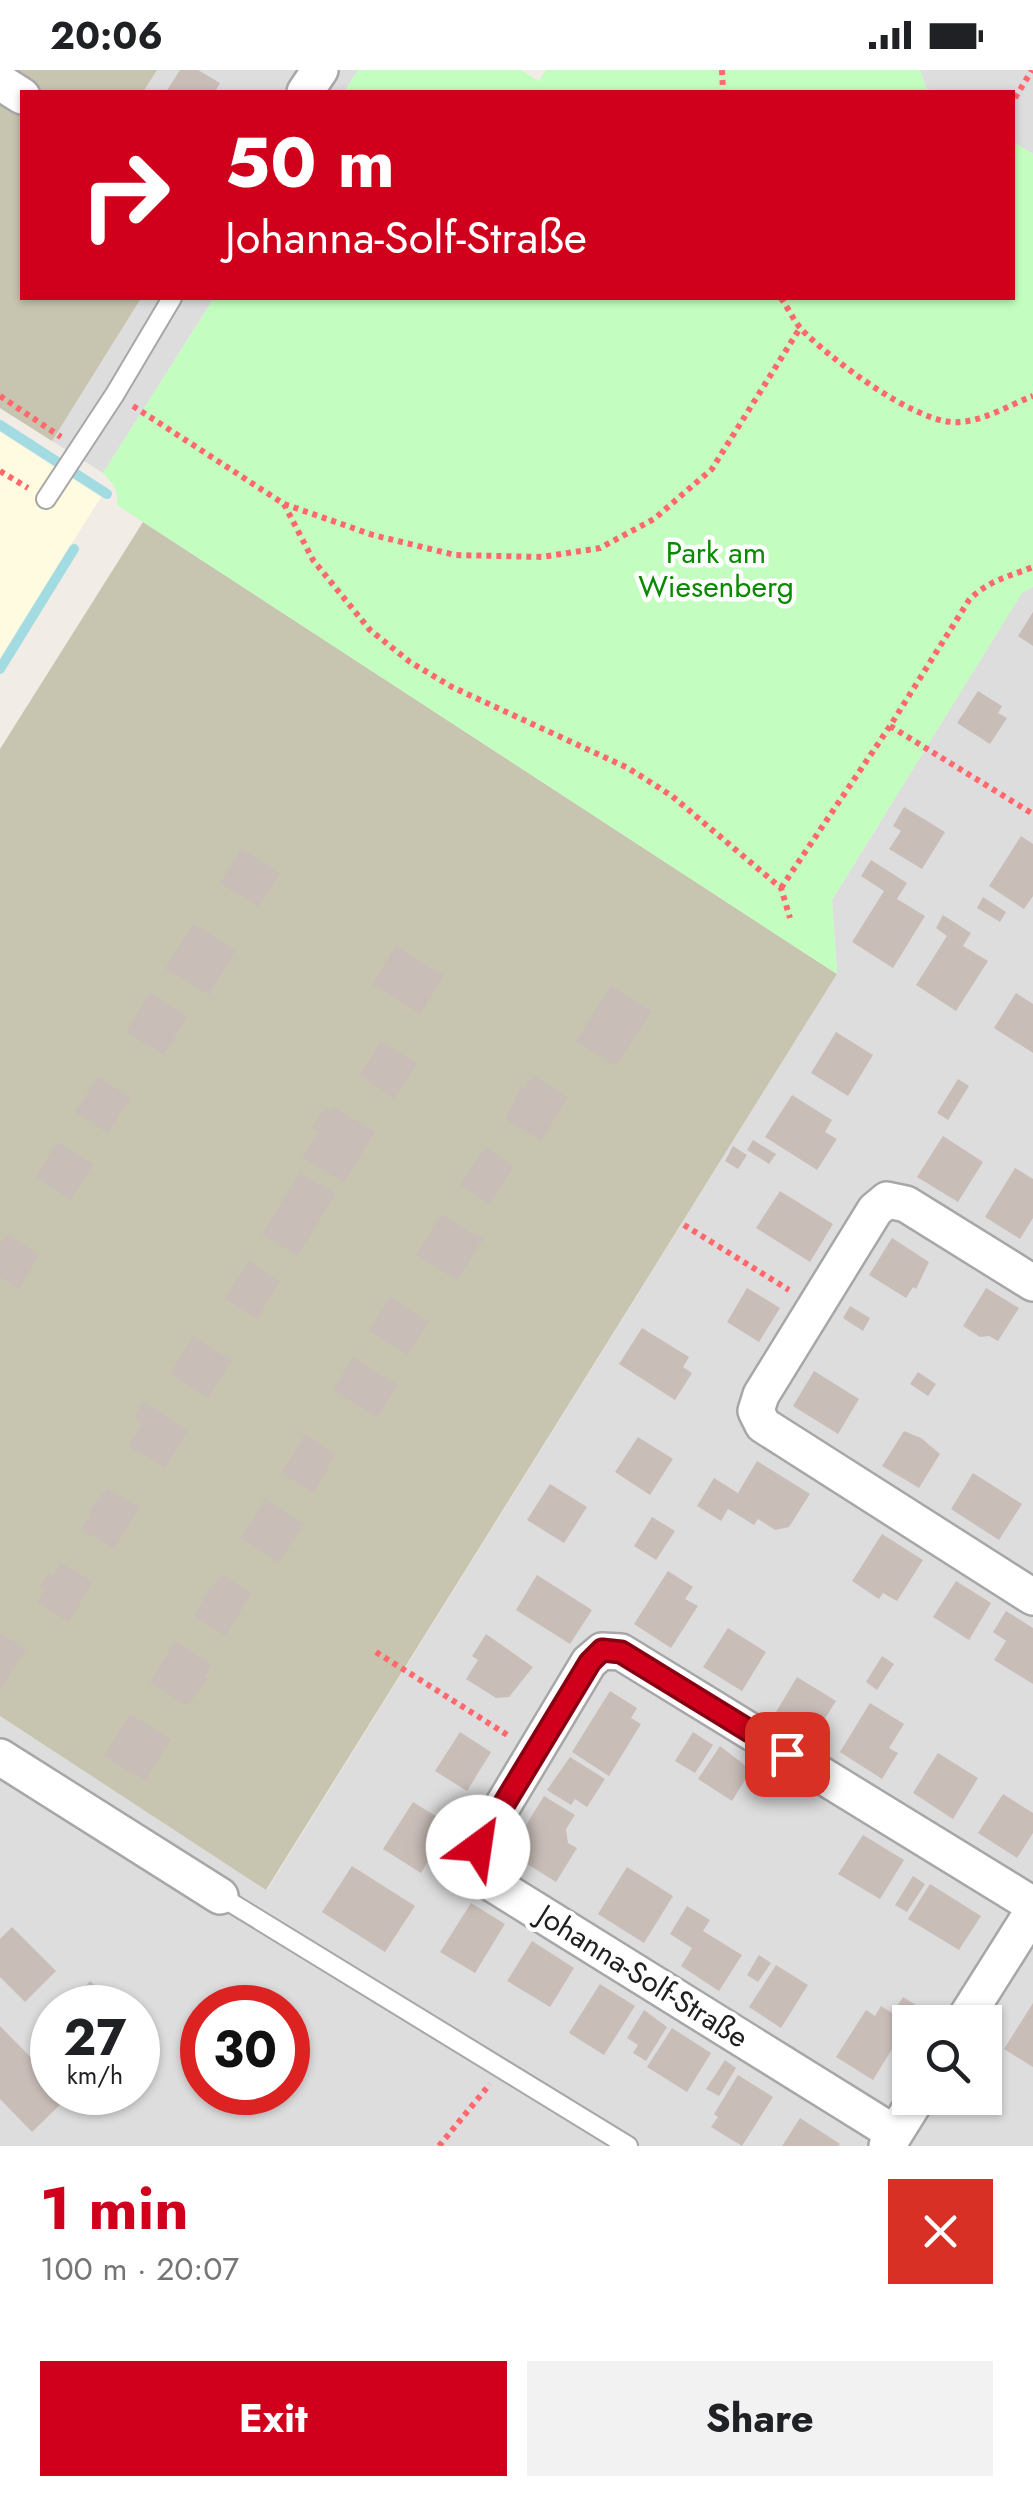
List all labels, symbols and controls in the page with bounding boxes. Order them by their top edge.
text: 20:06 [50,8,163,63]
text: 50 m [225,112,395,213]
icon: right [60,130,190,260]
text: Johanna-Solf-Straße [225,205,587,270]
park label: Park am Wiesenberg [638,531,794,608]
pin [745,1712,830,1797]
icon: arrive [760,1727,815,1782]
position arrow [426,1795,530,1899]
street label: Johanna-Solf-Straße [526,1892,757,2058]
speed limit sign: 30 [180,1985,310,2115]
text: 27 [64,2001,126,2074]
map controls [892,2005,1002,2115]
button: search [892,2005,1002,2115]
text: km/h [67,2057,123,2093]
text: 1 min [40,2165,189,2252]
button: close [888,2179,993,2284]
text: 100 m · 20:07 [40,2246,239,2292]
button: Exit [40,2361,507,2476]
button: Share [527,2361,993,2476]

